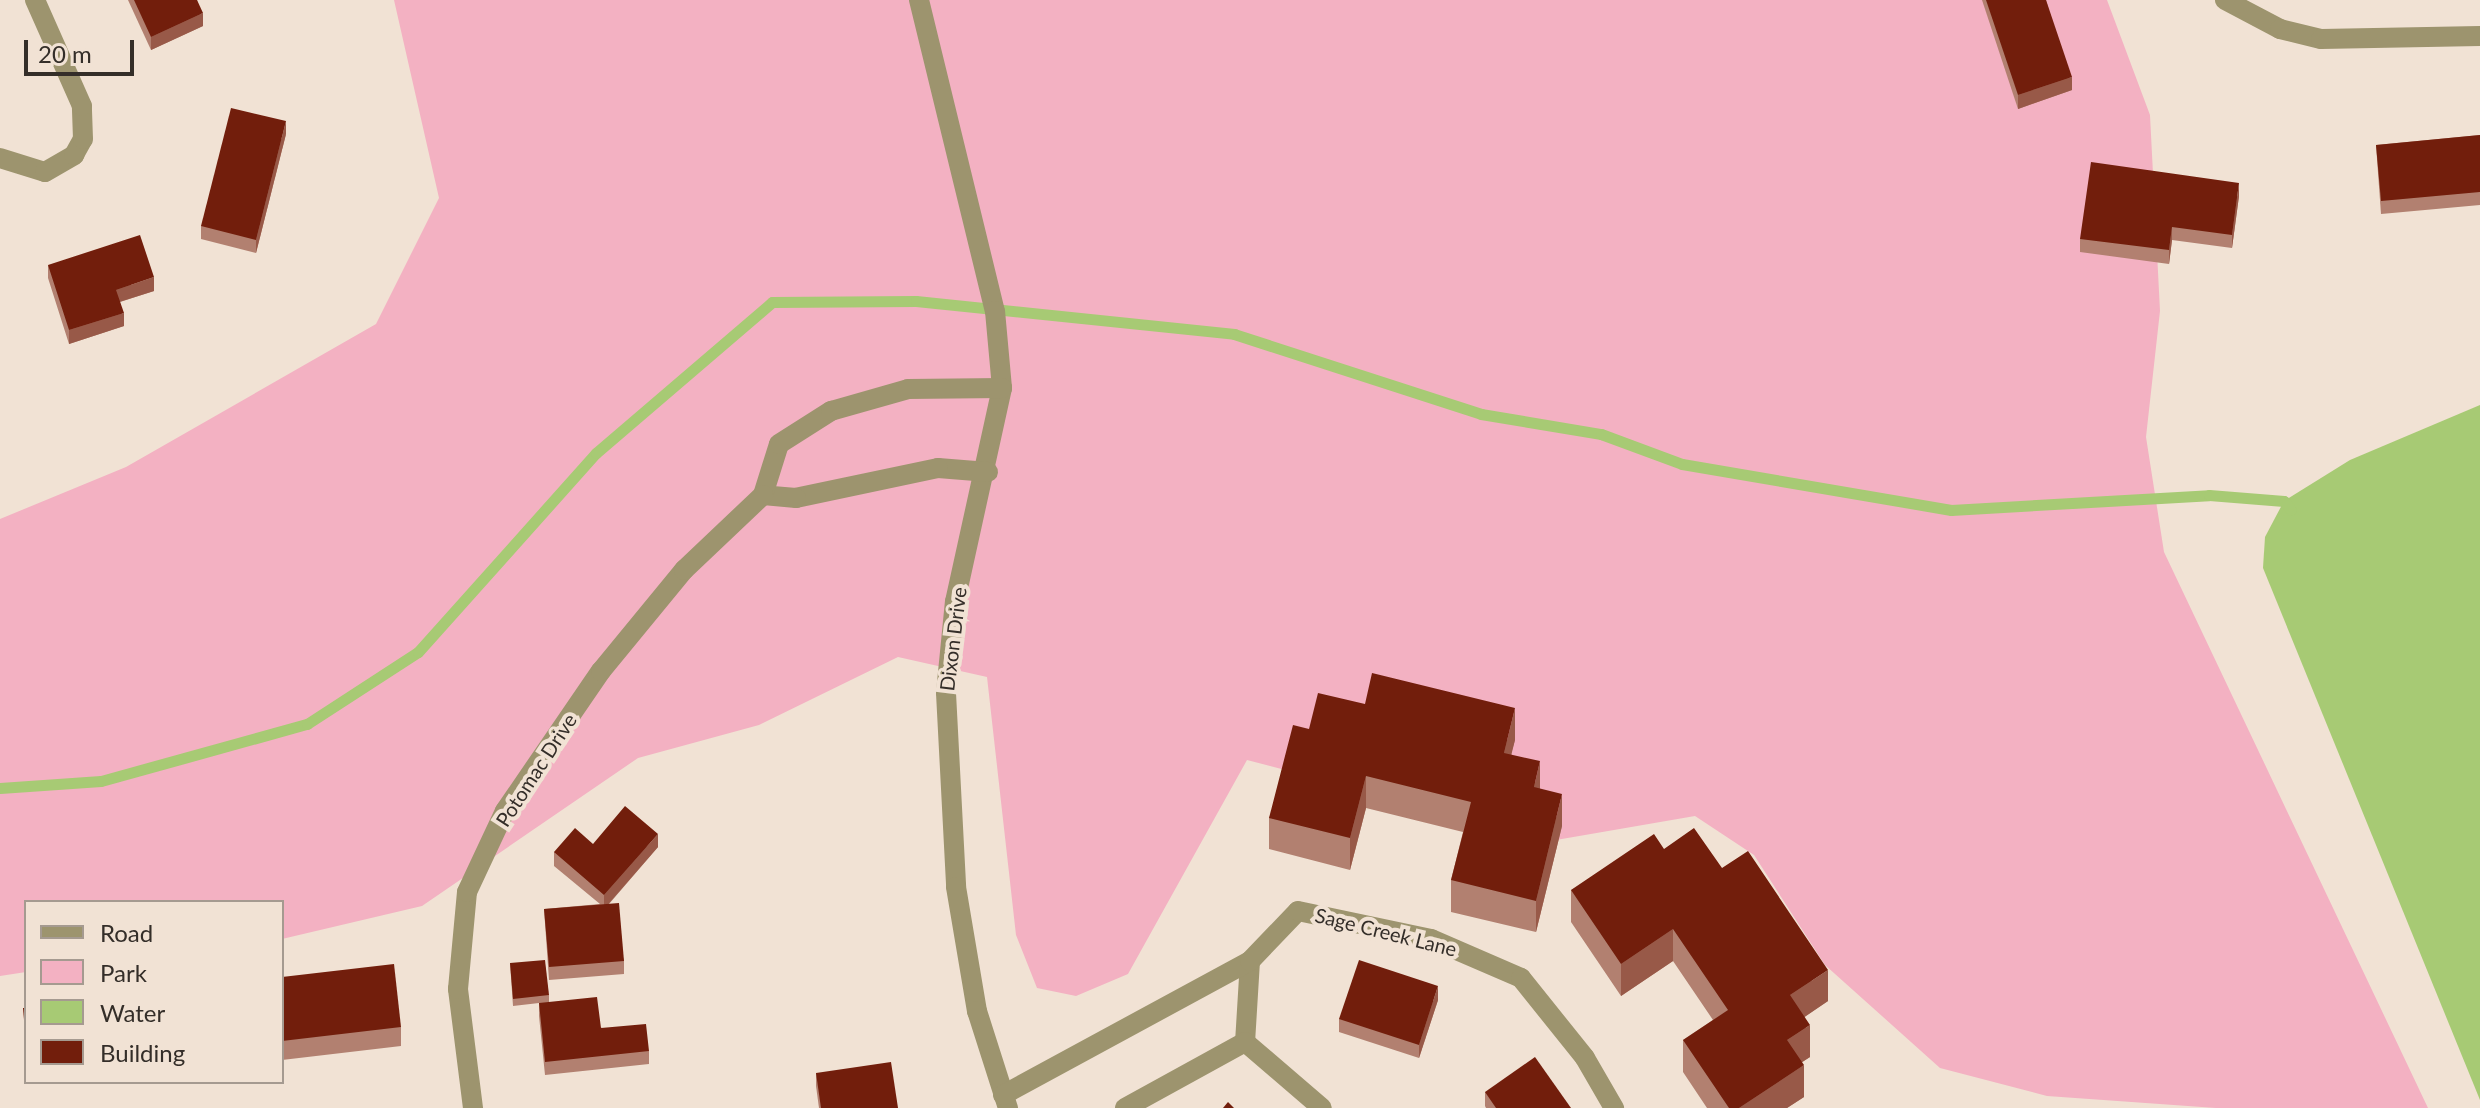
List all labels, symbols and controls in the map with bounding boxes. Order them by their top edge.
scale bar [28,24,138,74]
text: 20 m [38,39,92,68]
street label: Dixon Drive [935,586,971,692]
street label: Potomac Drive [491,709,581,831]
legend [24,900,284,1084]
street label: Sage Creek Lane [1313,903,1459,961]
text: Road [100,918,153,947]
text: Park [100,958,147,987]
text: Water [100,998,165,1027]
text: Building [100,1038,185,1067]

